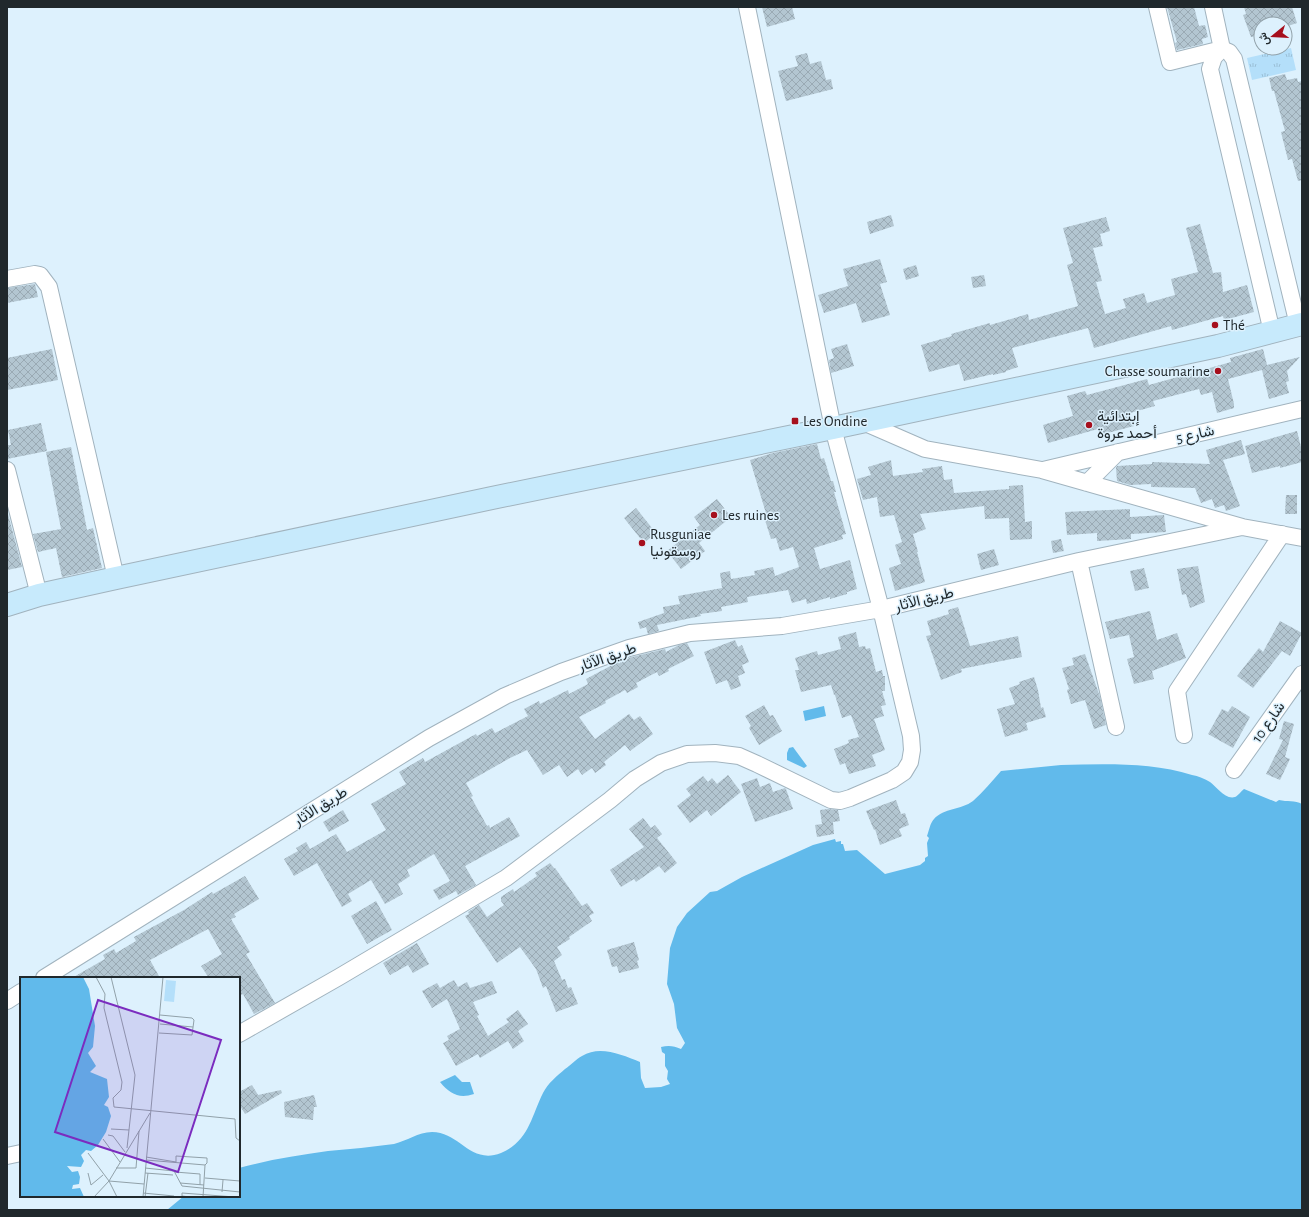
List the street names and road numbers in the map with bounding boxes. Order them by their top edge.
street label: شارع 5 [1174,423,1217,449]
street label: طريق الآثار [892,585,956,616]
street label: طريق الآثار [575,640,639,677]
street label: شارع 10 [1249,699,1290,747]
street label: طريق الآثار [290,784,351,831]

